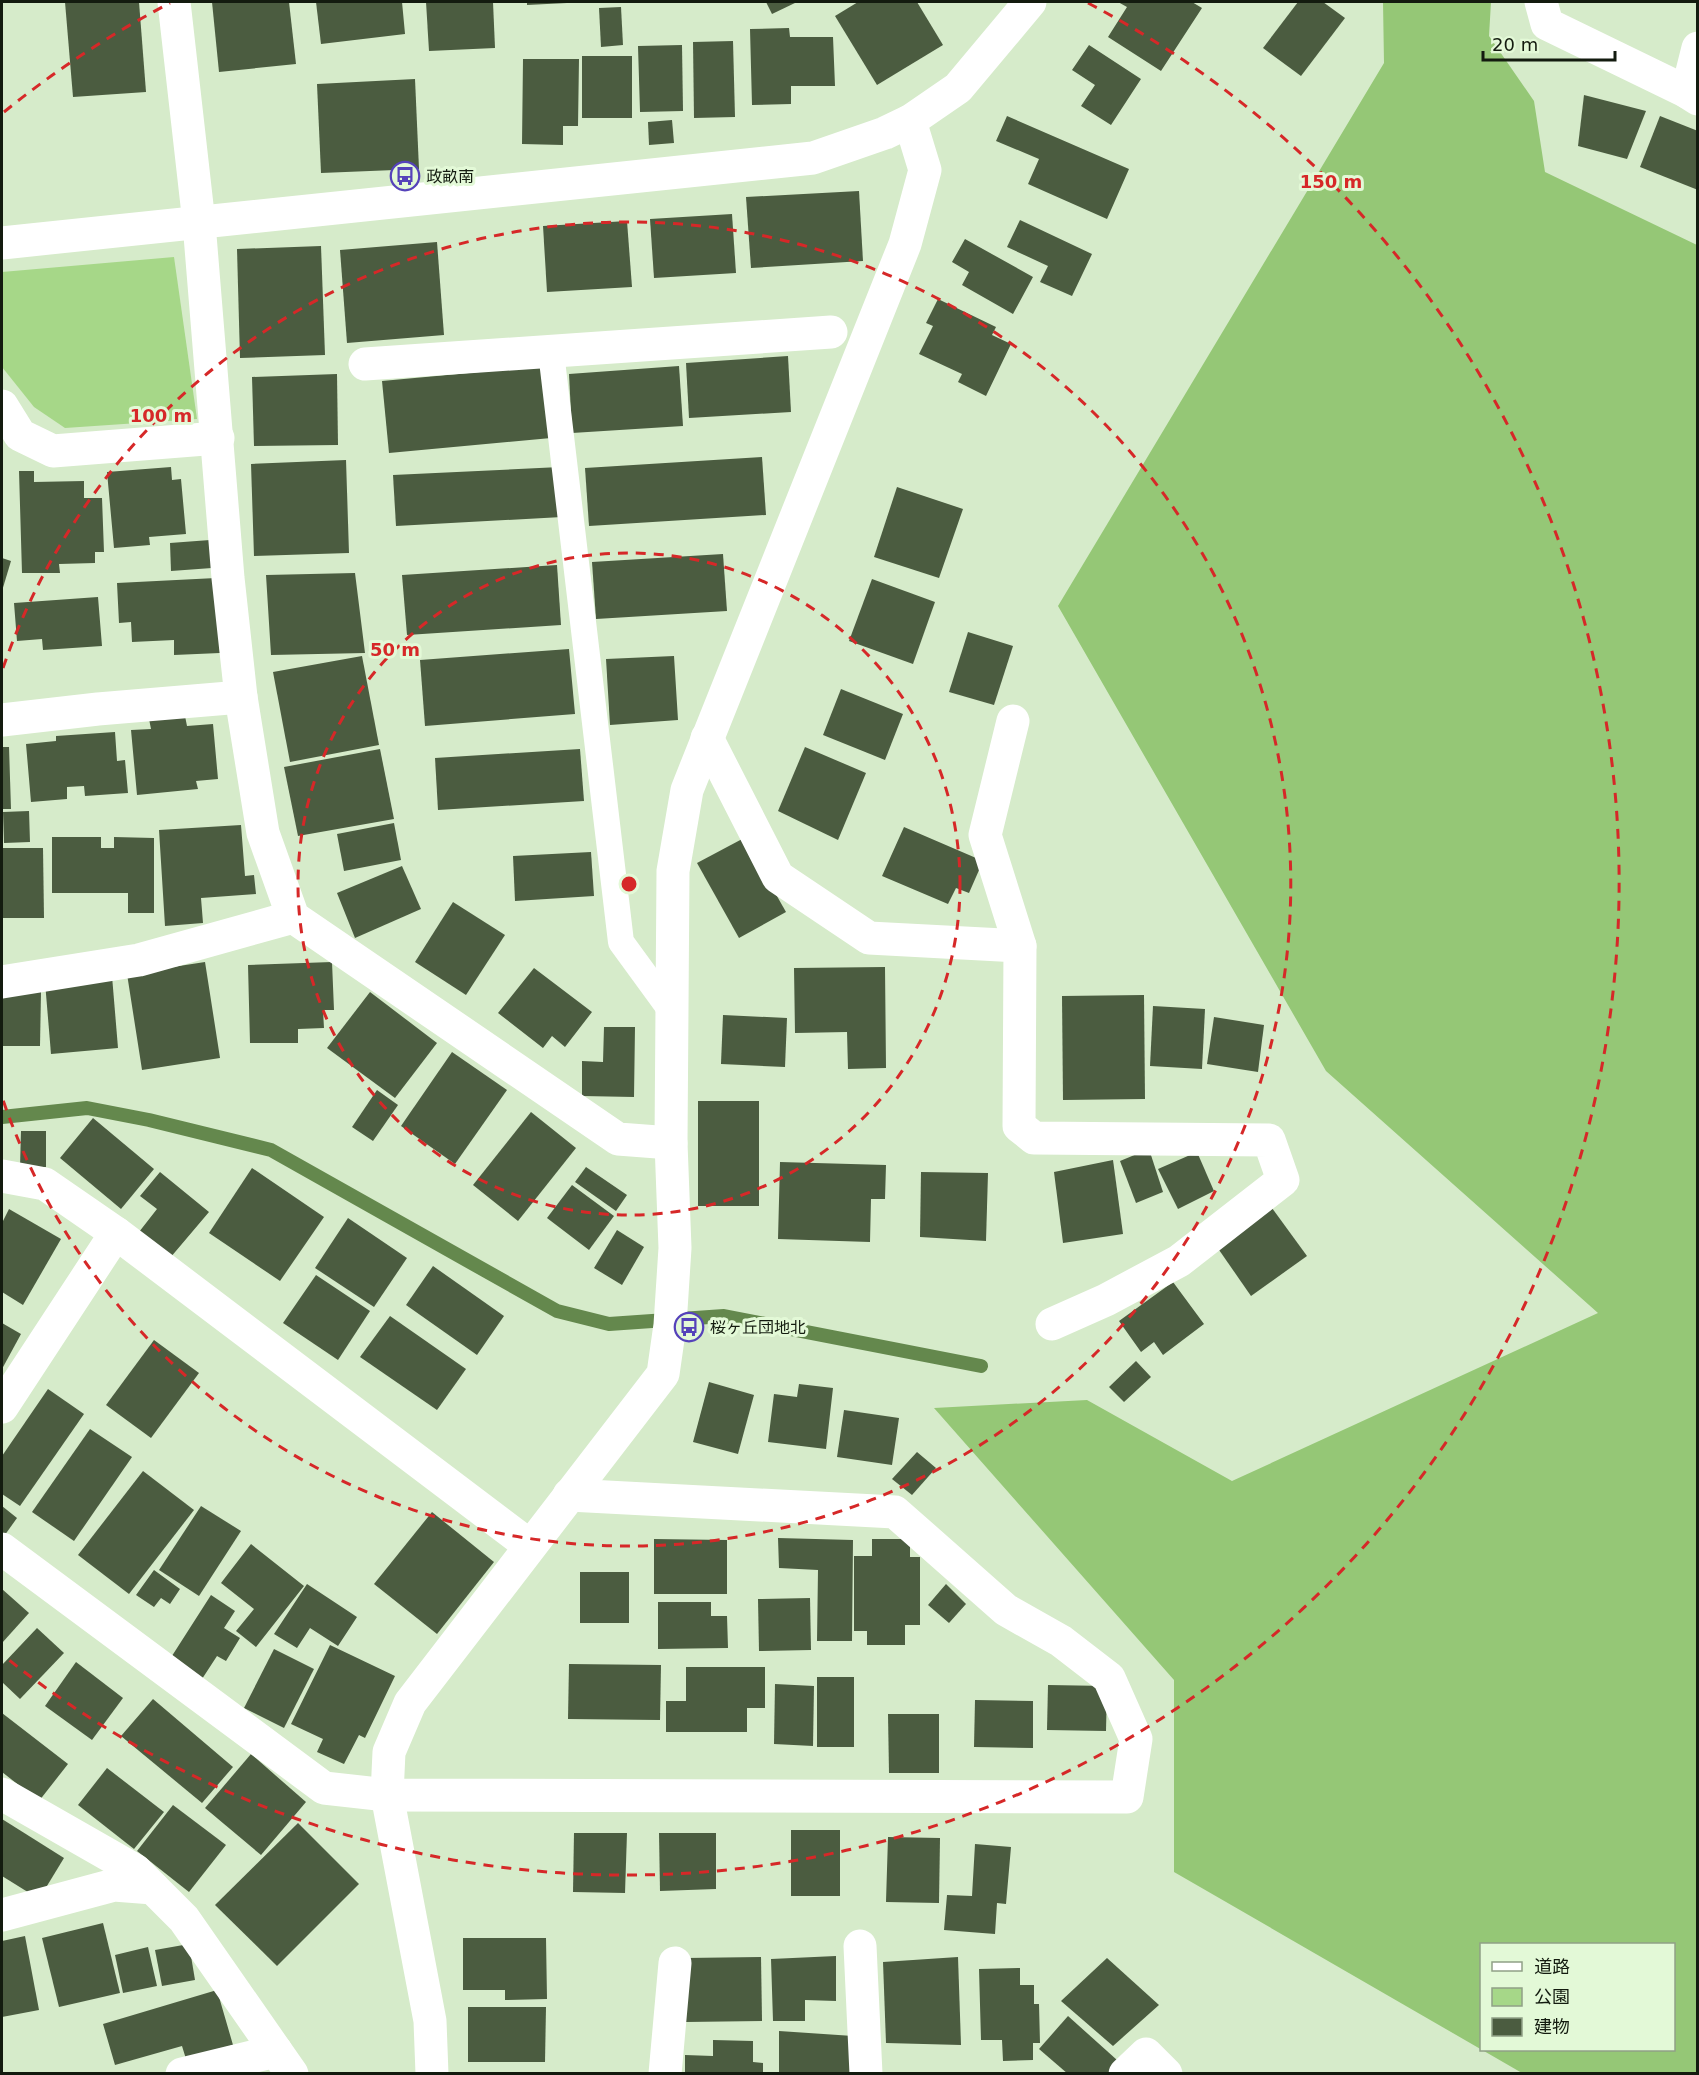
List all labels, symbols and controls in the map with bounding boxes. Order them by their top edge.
scale bar [1483,24,1615,62]
text: 20 m [1492,34,1538,55]
bus stop icon: 政畝南 [389,160,421,192]
place label: 政畝南 [426,167,474,186]
text: 150 m [1300,171,1362,192]
text: 100 m [130,405,192,426]
text: 50 m [370,639,420,660]
centre of rings [619,874,639,894]
bus stop icon: 桜ヶ丘団地北 [673,1311,705,1343]
place label: 桜ヶ丘団地北 [710,1318,806,1337]
legend [1480,1943,1675,2051]
text: 道路 [1534,1956,1570,1977]
text: 公園 [1534,1986,1570,2007]
text: 建物 [1534,2016,1570,2037]

